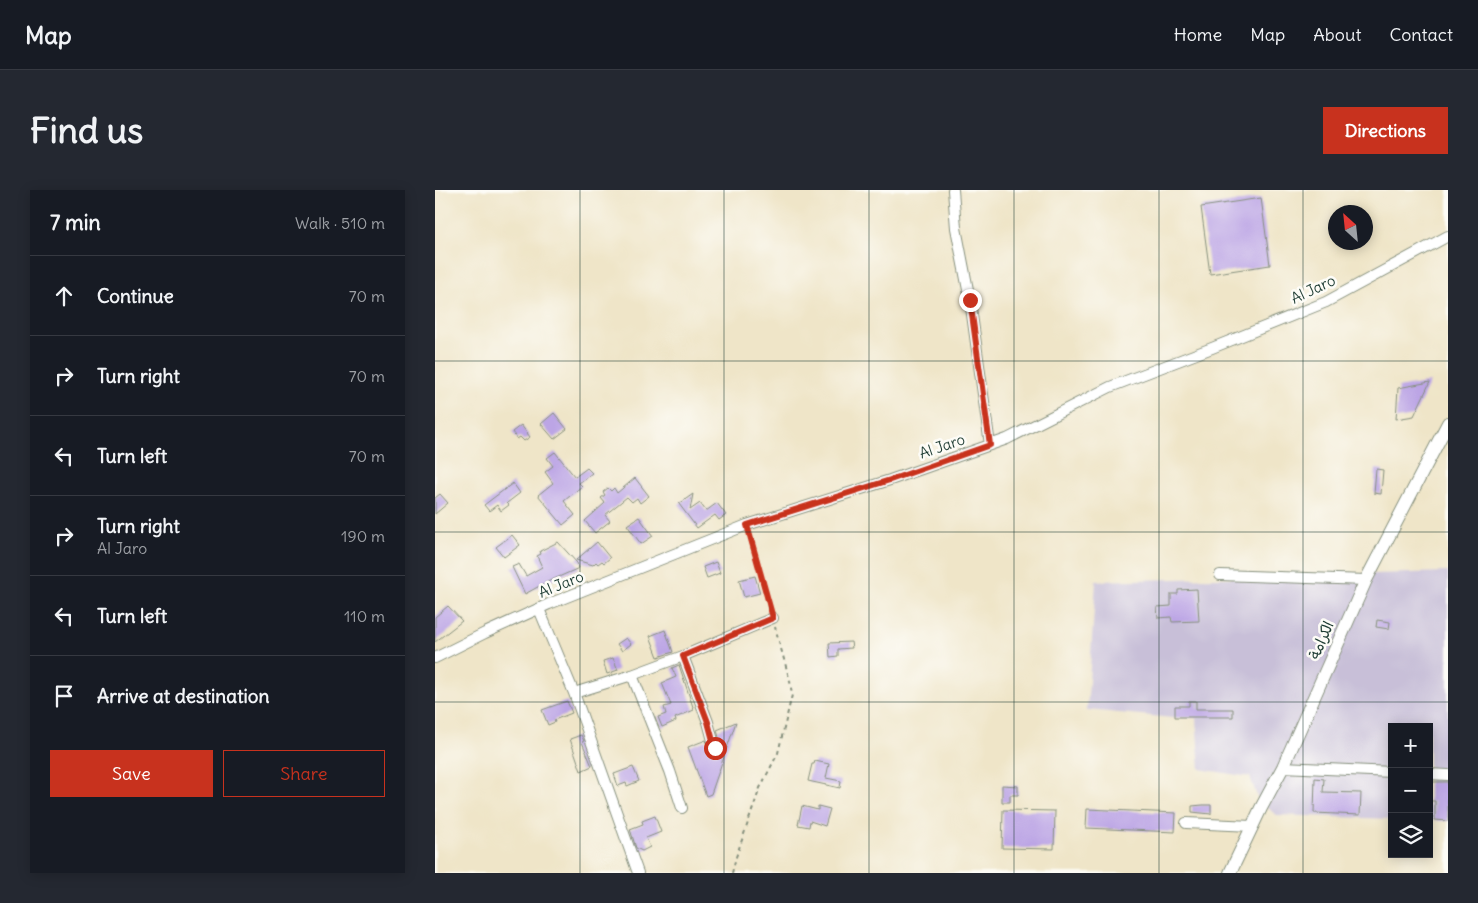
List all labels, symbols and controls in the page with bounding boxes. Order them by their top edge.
text: Map [25,20,72,50]
text: Home [1174,23,1222,46]
text: Map [1250,23,1285,46]
text: About [1313,23,1361,46]
text: Contact [1389,23,1453,46]
button: Directions [1323,107,1448,154]
text: Find us [30,108,143,152]
north arrow [1328,205,1373,250]
text: 7 min [50,209,101,236]
text: Walk · 510 m [295,213,385,233]
street label: Al Jaro [1288,270,1338,308]
icon: ahead [50,282,78,310]
text: Continue [97,284,174,308]
text: 70 m [349,286,385,306]
route end [959,289,982,312]
icon: right [50,362,78,390]
text: Turn right [97,364,180,388]
text: 70 m [349,366,385,386]
street label: Al Jaro [917,429,967,463]
icon: left [50,442,78,470]
text: Turn left [97,444,167,468]
text: 70 m [349,446,385,466]
text: Turn right [97,514,180,538]
icon: right [50,522,78,550]
text: 190 m [341,526,385,546]
text: Al Jaro [97,538,147,558]
street label: Al Jaro [536,566,586,602]
icon: left [50,602,78,630]
text: Turn left [97,604,167,628]
text: 110 m [344,606,385,626]
street label: الكرامة [1304,618,1338,662]
icon: arrive [50,682,78,710]
text: Arrive at destination [97,684,270,708]
map controls [1388,723,1433,858]
button: + [1388,723,1433,768]
route start [704,737,727,760]
button: Save [50,750,213,797]
button: Share [223,750,385,797]
button: − [1388,768,1433,813]
button: layers [1388,813,1433,858]

